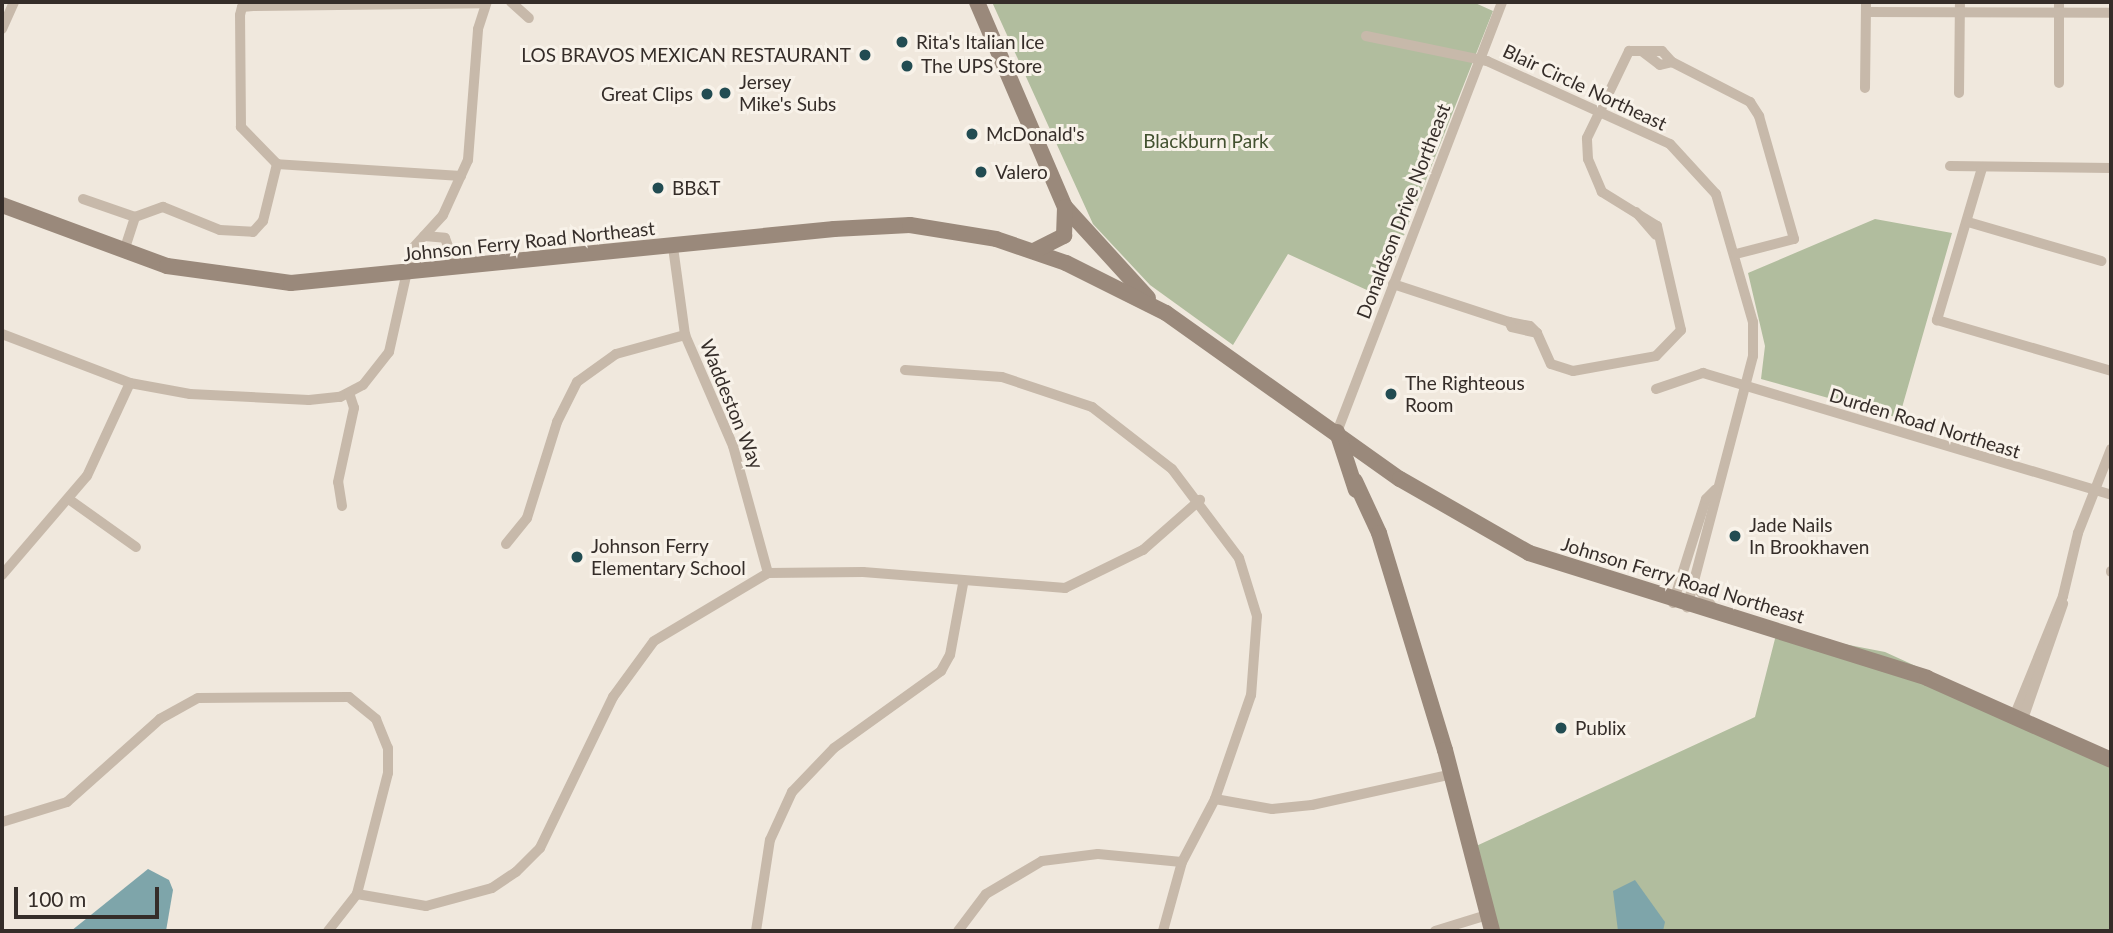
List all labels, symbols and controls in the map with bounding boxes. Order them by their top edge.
place label: Rita's Italian Ice [916,31,1044,53]
marker: Rita's Italian Ice [894,34,910,50]
street label: Blair Circle Northeast [1499,39,1671,135]
place label: LOS BRAVOS MEXICAN RESTAURANT [521,44,851,66]
marker: LOS BRAVOS MEXICAN RESTAURANT [857,47,873,63]
place label: The UPS Store [921,55,1042,77]
marker: The UPS Store [899,58,915,74]
place label: Jersey Mike's Subs [739,71,836,115]
place label: Great Clips [601,83,693,105]
marker: Jersey Mike's Subs [717,85,733,101]
marker: Great Clips [699,86,715,102]
street label: Donaldson Drive Northeast [1351,100,1455,322]
place label: McDonald's [986,123,1085,145]
marker: McDonald's [964,126,980,142]
park label: Blackburn Park [1143,130,1269,152]
place label: Valero [995,161,1048,183]
marker: Valero [973,164,989,180]
place label: BB&T [672,177,720,199]
marker: BB&T [650,180,666,196]
street label: Johnson Ferry Road Northeast [402,216,656,266]
street label: Waddeston Way [696,336,768,472]
place label: The Righteous Room [1405,372,1525,416]
street label: Durden Road Northeast [1827,383,2023,463]
marker: The Righteous Room [1383,386,1399,402]
place label: Jade Nails In Brookhaven [1749,514,1869,558]
marker: Jade Nails In Brookhaven [1727,528,1743,544]
street label: Johnson Ferry Road Northeast [1559,532,1807,628]
place label: Johnson Ferry Elementary School [591,535,746,579]
marker: Johnson Ferry Elementary School [569,549,585,565]
place label: Publix [1575,717,1626,739]
marker: Publix [1553,720,1569,736]
scale bar [18,874,163,918]
text: 100 m [27,886,86,911]

